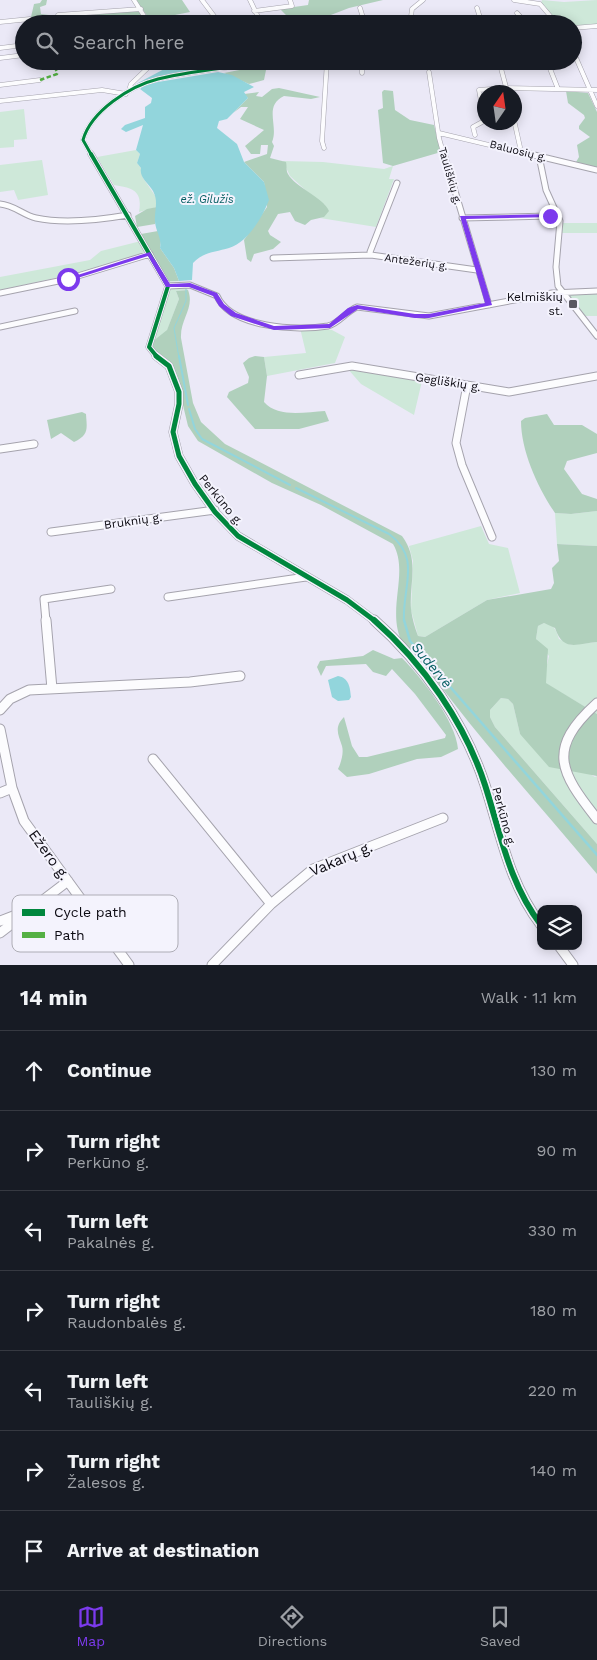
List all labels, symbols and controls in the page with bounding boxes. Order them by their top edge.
search box [15,15,582,70]
icon: search [33,29,61,57]
text: Search here [73,31,184,54]
north arrow [477,85,522,130]
street label: Baluosių g. [488,138,548,164]
street label: Tauliškių g. [436,146,464,206]
water label: ež. Gilužis [180,193,234,206]
route end [539,205,562,228]
street label: Antežerių g. [383,251,449,273]
route start [57,268,80,291]
place label: Kelmiškių st. [507,290,563,318]
marker: Kelmiškių st. [567,298,579,310]
street label: Gegliškių g. [414,370,482,394]
street label: Perkūno g. [196,472,246,528]
street label: Bruknių g. [103,510,163,532]
water label: Sudervė [408,639,456,691]
street label: Perkūno g. [489,785,519,849]
street label: Ežero g. [25,826,73,884]
street label: Vakarų g. [307,838,375,880]
legend [12,895,178,952]
text: Cycle path [54,904,127,920]
map controls [537,905,582,950]
button: layers [537,905,582,950]
text: Path [54,927,85,943]
text: 14 min [20,985,88,1010]
text: Walk · 1.1 km [481,988,577,1007]
icon: ahead [20,1057,48,1085]
text: Continue [67,1059,151,1082]
text: 130 m [531,1061,577,1080]
text: Turn right [67,1130,160,1153]
icon: right [20,1137,48,1165]
text: 90 m [536,1141,577,1160]
text: Perkūno g. [67,1153,149,1172]
text: Turn left [67,1210,148,1233]
icon: left [20,1217,48,1245]
text: 330 m [528,1221,577,1240]
text: Pakalnės g. [67,1233,154,1252]
text: Turn right [67,1290,160,1313]
icon: right [20,1297,48,1325]
text: 180 m [530,1301,577,1320]
text: Raudonbalės g. [67,1313,186,1332]
text: Turn left [67,1370,148,1393]
icon: left [20,1377,48,1405]
text: 220 m [528,1381,577,1400]
text: Tauliškių g. [67,1393,153,1412]
text: Turn right [67,1450,160,1473]
icon: right [20,1457,48,1485]
text: 140 m [530,1461,577,1480]
text: Žalesos g. [67,1473,145,1492]
icon: arrive [20,1537,48,1565]
text: Arrive at destination [67,1539,259,1562]
tab: Map [76,1603,105,1649]
tab: Directions [258,1603,327,1649]
tab: Saved [480,1603,521,1649]

